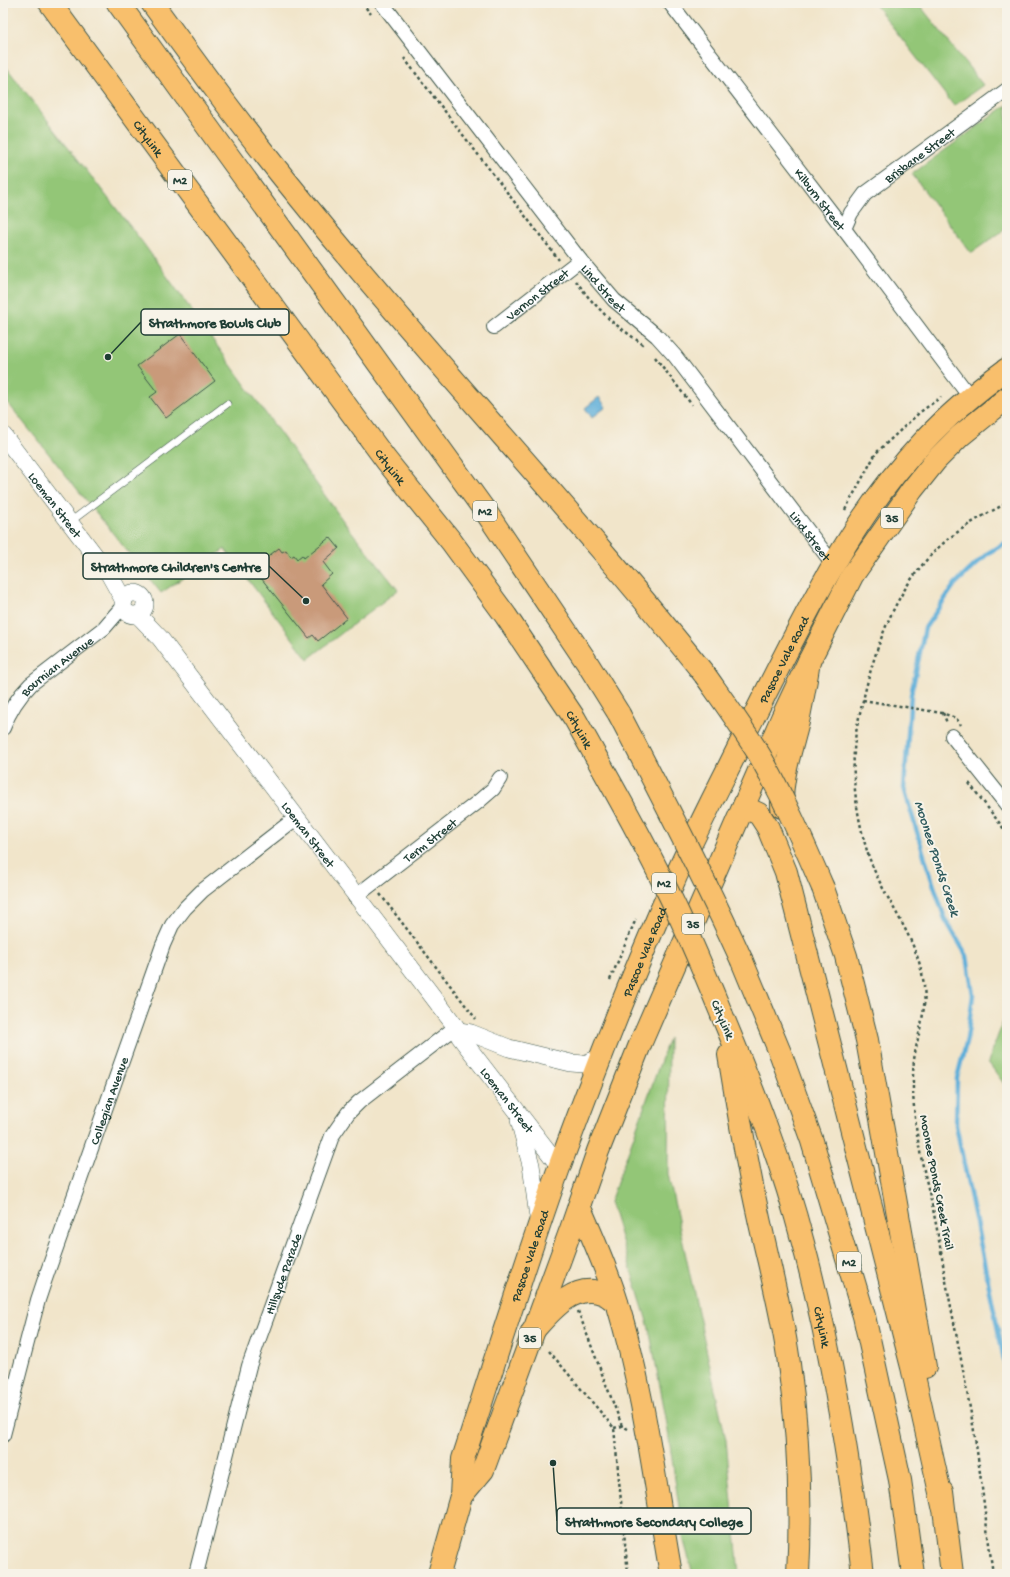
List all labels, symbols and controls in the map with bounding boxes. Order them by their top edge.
street label: CityLink [129,118,166,161]
street label: Brisbane Street [881,125,960,188]
street label: Kilburn Street [790,166,848,236]
road number: M2 [168,170,192,190]
street label: Lind Street [577,262,629,318]
street label: Vernon Street [503,266,574,326]
callout: Strathmore Bowls Club [141,309,289,335]
text: Strathmore Bowls Club [149,316,282,333]
street label: CityLink [370,447,408,489]
street label: Loeman Street [24,470,85,543]
road number: M2 [473,501,497,521]
road number: 35 [881,508,903,528]
street label: Lind Street [785,509,834,566]
callout: Strathmore Children's Centre [83,553,269,579]
text: Strathmore Children's Centre [91,560,262,577]
street label: Pascoe Vale Road [756,613,814,707]
street label: Bournian Avenue [18,634,97,701]
street label: CityLink [561,708,595,752]
water label: Moonee Ponds Creek [909,799,963,920]
street label: Loeman Street [277,800,338,873]
street label: Term Street [400,815,462,867]
road number: M2 [652,873,676,893]
street label: Pascoe Vale Road [620,904,672,1000]
road number: 35 [682,914,704,934]
street label: CityLink [707,998,737,1043]
street label: Collegian Avenue [88,1055,133,1147]
street label: Loeman Street [476,1065,537,1138]
street label: Moonee Ponds Creek Trail [915,1114,956,1251]
street label: Pascoe Vale Road [509,1207,554,1305]
street label: Hillsyde Parade [263,1231,306,1317]
road number: M2 [837,1252,861,1272]
street label: CityLink [809,1305,833,1350]
road number: 35 [519,1328,541,1348]
callout: Strathmore Secondary College [557,1508,751,1534]
text: Strathmore Secondary College [565,1515,744,1532]

